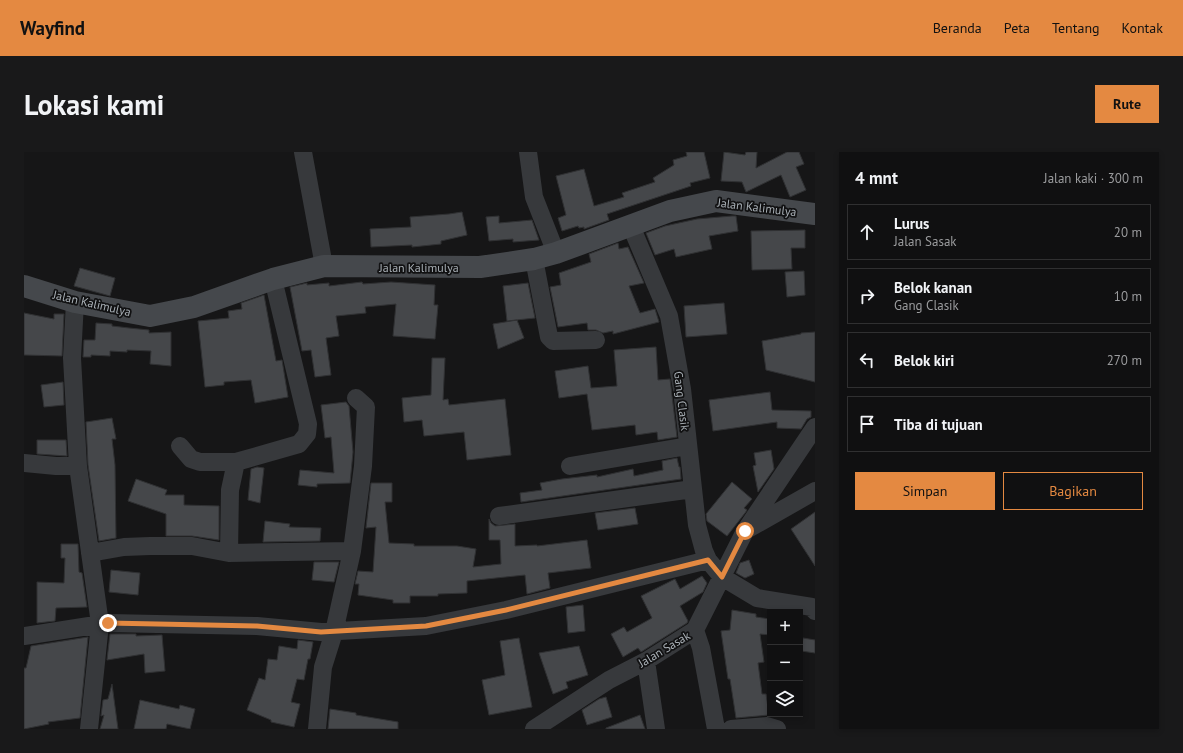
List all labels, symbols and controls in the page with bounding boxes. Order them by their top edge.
text: Wayfind [20,16,85,40]
text: Beranda [933,19,982,37]
text: Peta [1004,19,1030,37]
text: Tentang [1052,19,1100,37]
text: Kontak [1122,19,1163,37]
button: Rute [1095,85,1159,123]
text: Lokasi kami [24,86,164,123]
text: 4 mnt [855,167,898,189]
text: Jalan kaki · 300 m [1044,170,1143,187]
street label: Jalan Kalimulya [716,195,797,219]
text: Lurus [894,214,929,233]
icon: ahead [856,221,878,243]
text: 20 m [1114,224,1142,241]
text: Jalan Sasak [894,233,957,250]
street label: Jalan Kalimulya [378,260,459,275]
text: Belok kanan [894,278,972,297]
icon: right [856,285,878,307]
street label: Jalan Kalimulya [51,287,133,319]
text: 10 m [1114,288,1142,305]
text: Gang Clasik [894,297,959,314]
icon: left [856,349,878,371]
text: Belok kiri [894,351,954,370]
text: 270 m [1107,352,1142,369]
street label: Gang Clasik [671,370,693,432]
icon: arrive [856,413,878,435]
text: Tiba di tujuan [894,415,983,434]
button: Simpan [855,472,995,510]
button: Bagikan [1003,472,1143,510]
route start [736,522,754,540]
map controls [767,609,803,717]
button: + [767,609,803,645]
route end [99,614,117,632]
street label: Jalan Sasak [635,628,693,671]
button: − [767,645,803,681]
button: layers [767,681,803,717]

